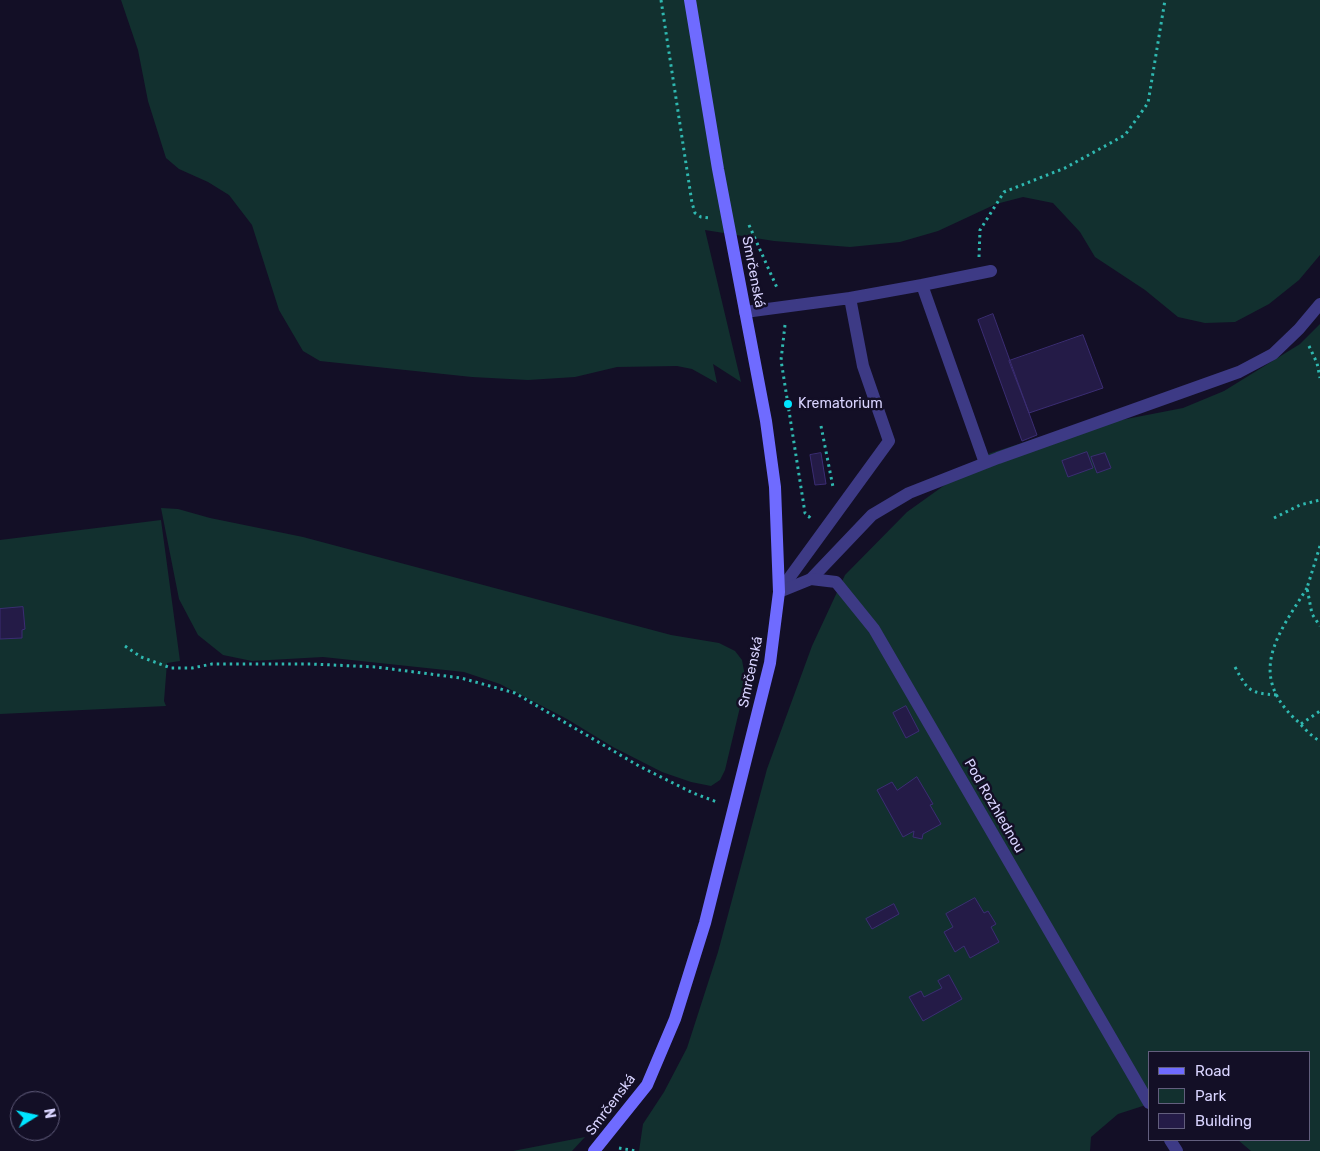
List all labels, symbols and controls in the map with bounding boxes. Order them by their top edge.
street label: Smrčenská [738,235,768,309]
place label: Krematorium [798,396,883,412]
marker: Krematorium [782,398,794,410]
street label: Smrčenská [735,635,767,709]
street label: Pod Rozhlednou [960,756,1028,856]
legend [1148,1051,1310,1141]
text: Road [1195,1062,1231,1080]
street label: Smrčenská [583,1071,639,1139]
text: Park [1195,1087,1226,1105]
north arrow [10,1091,60,1141]
text: N [40,1107,59,1120]
text: Building [1195,1112,1252,1130]

